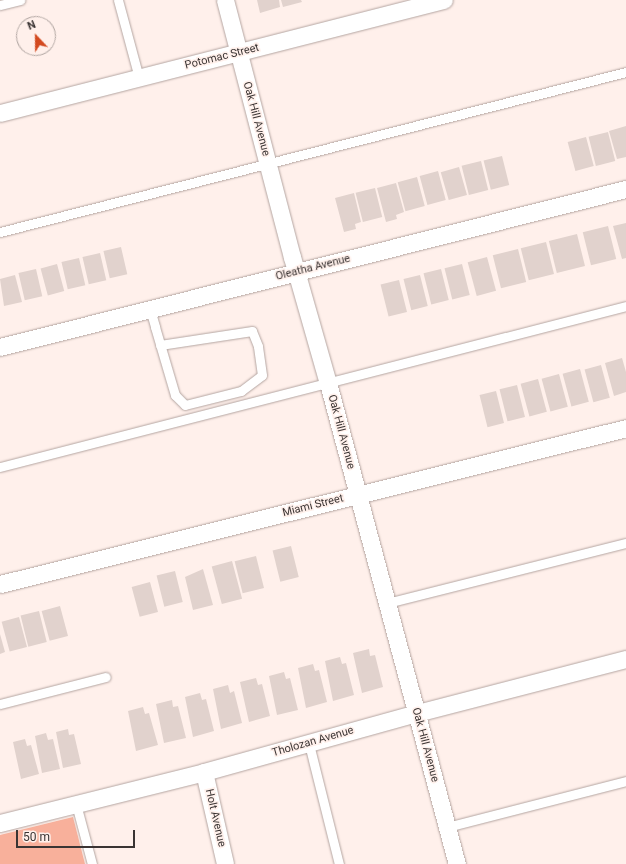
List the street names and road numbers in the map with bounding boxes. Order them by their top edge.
street label: Potomac Street [184,41,260,73]
street label: Oak Hill Avenue [240,80,272,158]
street label: Oleatha Avenue [274,252,352,284]
street label: Oak Hill Avenue [325,393,357,471]
street label: Miami Street [281,492,345,520]
street label: Oak Hill Avenue [409,706,441,784]
street label: Tholozan Avenue [271,724,355,760]
street label: Holt Avenue [202,788,228,848]

